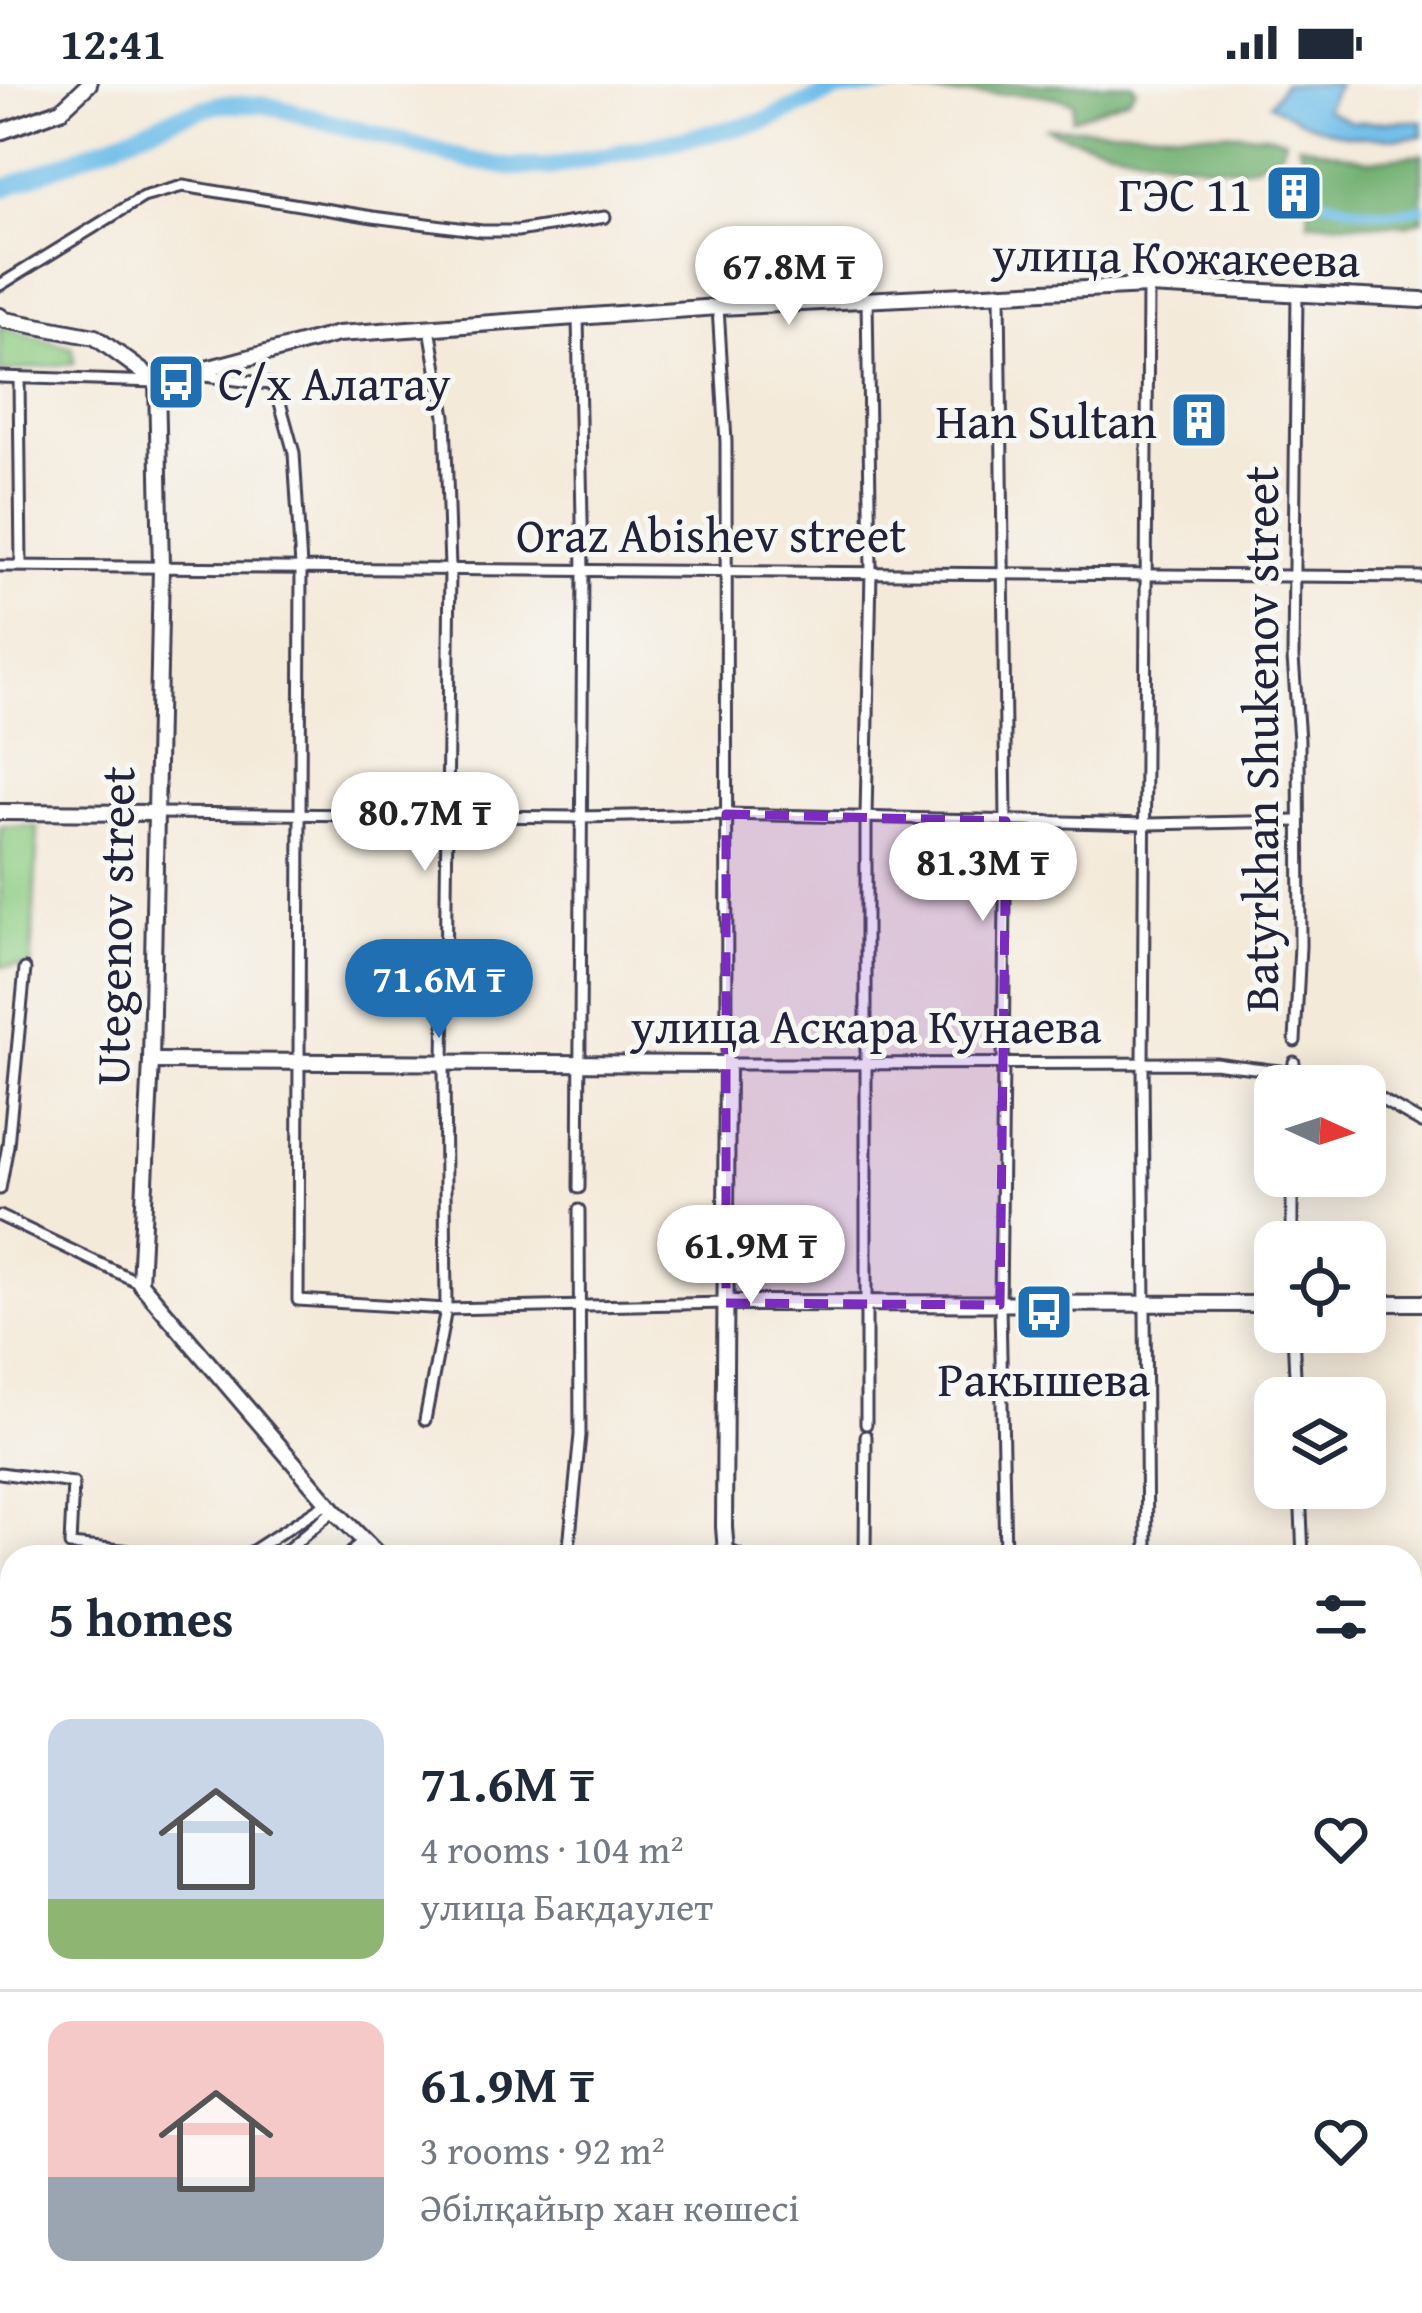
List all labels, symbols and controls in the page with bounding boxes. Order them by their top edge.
text: 12:41 [60,10,166,75]
place label: ГЭС 11 [1118,158,1252,229]
building icon: ГЭС 11 [1263,162,1325,224]
street label: улица Кожакеева [990,217,1361,295]
pin: 67.8M ₸ [678,226,900,328]
text: 67.8M ₸ [722,236,856,293]
place label: С/х Алатау [218,347,451,418]
bus stop icon: С/х Алатау [145,351,207,413]
place label: Han Sultan [935,385,1157,456]
building icon: Han Sultan [1168,389,1230,451]
street label: Batyrkhan Shukenov street [1225,466,1296,1012]
street label: Oraz Abishev street [516,499,906,570]
street label: Utegenov street [76,766,152,1086]
pin: 80.7M ₸ [314,772,536,874]
text: 80.7M ₸ [358,782,492,839]
pin: 81.3M ₸ [872,822,1094,924]
text: 81.3M ₸ [916,832,1050,889]
pin: 71.6M ₸ [328,939,550,1041]
text: 71.6M ₸ [372,949,506,1006]
street label: улица Аскара Кунаева [629,990,1102,1061]
north arrow [1254,1065,1386,1197]
map controls [1254,1065,1386,1509]
pin: 61.9M ₸ [640,1205,862,1307]
text: 61.9M ₸ [684,1215,818,1272]
button: locate [1254,1221,1386,1353]
bus stop icon: Ракышева [1013,1281,1075,1343]
place label: Ракышева [938,1343,1150,1414]
button: layers [1254,1377,1386,1509]
text: 5 homes [48,1580,234,1655]
icon: filters [1308,1584,1374,1650]
text: 71.6M ₸ [420,1745,595,1820]
icon: home [144,1767,288,1911]
icon: heart [1308,1806,1374,1872]
text: 4 rooms · 104 m² [420,1820,684,1877]
text: улица Бакдаулет [420,1877,713,1934]
text: 61.9M ₸ [420,2046,595,2121]
icon: home [144,2069,288,2213]
icon: heart [1308,2108,1374,2174]
text: 3 rooms · 92 m² [420,2121,665,2178]
text: Әбілқайыр хан көшесі [420,2178,800,2235]

